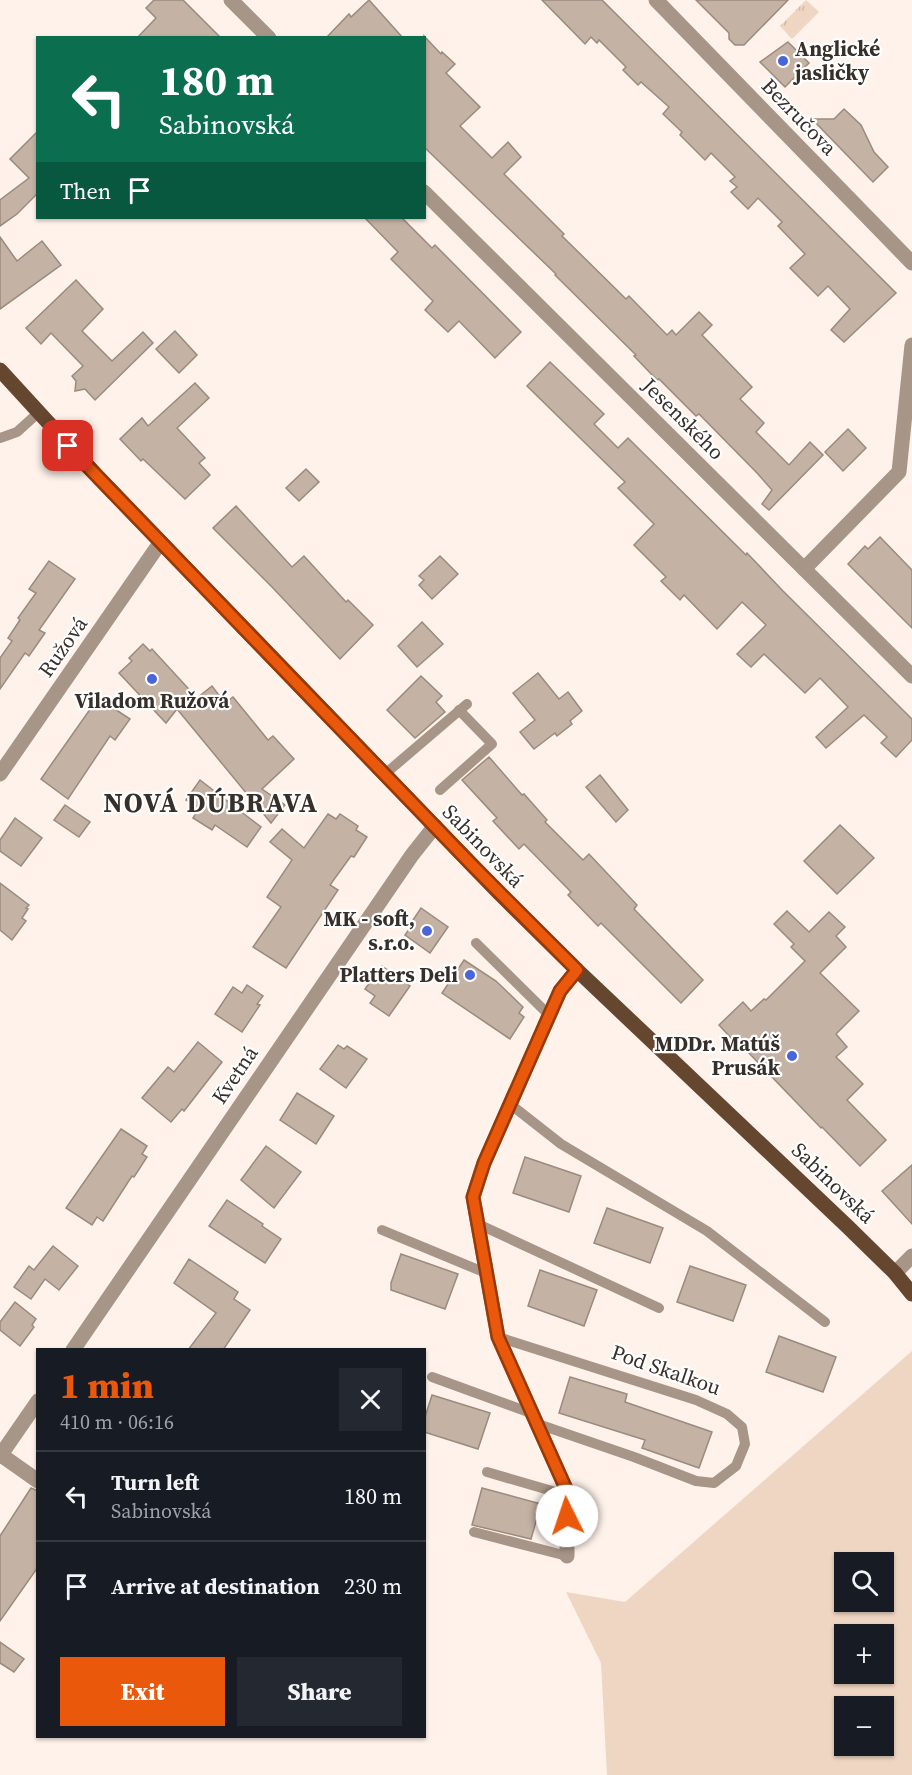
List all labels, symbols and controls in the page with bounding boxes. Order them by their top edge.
place label: Anglické jasličky [792,34,880,87]
text: 180 m [159,51,274,109]
marker: Anglické jasličky [776,54,790,68]
icon: left [60,60,138,138]
street label: Bezručova [755,72,844,162]
text: Sabinovská [159,106,295,143]
icon: arrive [123,174,156,207]
text: Then [60,176,111,206]
street label: Jesenského [635,370,731,466]
pin [42,420,93,471]
icon: arrive [51,429,84,462]
street label: Ružová [31,610,94,683]
marker: Viladom Ružová [145,672,159,686]
place label: Viladom Ružová [74,686,230,715]
district label: NOVÁ DÚBRAVA [103,784,319,821]
street label: Sabinovská [436,798,531,894]
place label: MK - soft, s.r.o. [323,904,415,957]
marker: MK - soft, s.r.o. [420,924,434,938]
place label: Platters Deli [340,960,458,989]
marker: Platters Deli [463,968,477,982]
place label: MDDr. Matúš Prusák [654,1029,780,1082]
street label: Kvetná [205,1040,265,1109]
marker: MDDr. Matúš Prusák [785,1049,799,1063]
street label: Sabinovská [785,1136,882,1230]
street label: Pod Skalkou [608,1337,725,1402]
text: 1 min [60,1361,154,1410]
button: close [339,1368,402,1431]
text: 410 m · 06:16 [60,1408,174,1436]
text: Turn left [111,1467,199,1497]
icon: left [60,1480,93,1513]
text: 180 m [344,1481,402,1511]
position arrow [535,1484,599,1548]
text: Sabinovská [111,1497,212,1525]
map controls [834,1552,894,1756]
button: search [834,1552,894,1612]
icon: arrive [60,1570,93,1603]
text: Arrive at destination [111,1571,320,1601]
text: 230 m [344,1571,402,1601]
button: + [834,1624,894,1684]
button: Exit [60,1657,225,1726]
button: Share [237,1657,402,1726]
button: − [834,1696,894,1756]

